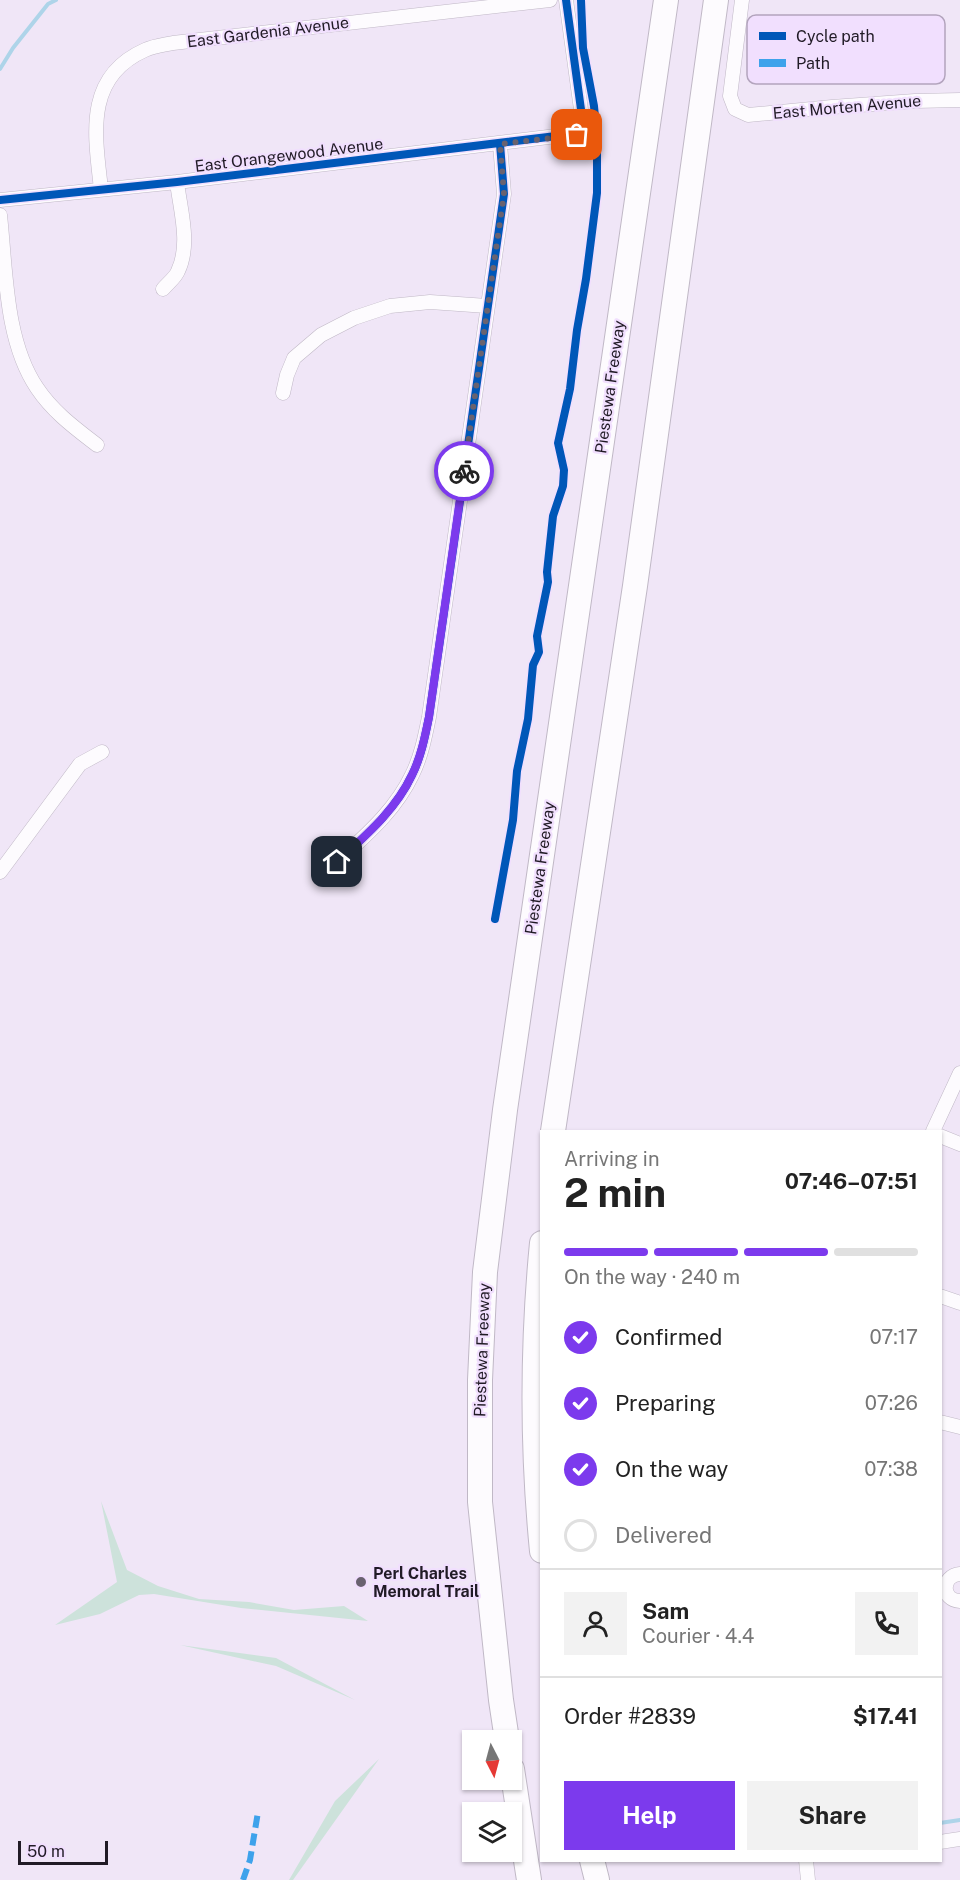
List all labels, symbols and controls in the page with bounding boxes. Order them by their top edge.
street label: East Gardenia Avenue [186,13,350,51]
legend [747,15,945,84]
text: Cycle path [796,27,875,46]
text: Path [796,54,830,73]
street label: East Morten Avenue [772,91,922,123]
pin [551,109,602,160]
icon: bag [560,118,593,151]
street label: East Orangewood Avenue [194,134,384,176]
street label: Piestewa Freeway [591,319,629,455]
courier [434,441,494,501]
icon: bike [448,455,481,488]
street label: Piestewa Freeway [521,800,559,936]
pin [311,836,362,887]
icon: home [320,845,353,878]
text: Arriving in [564,1147,659,1171]
text: 07:46–07:51 [785,1168,918,1194]
text: 2 min [564,1170,666,1216]
text: On the way · 240 m [564,1265,740,1289]
street label: Piestewa Freeway [470,1282,494,1417]
icon: check [564,1321,597,1354]
text: Confirmed [615,1324,722,1350]
text: 07:17 [869,1325,918,1349]
icon: check [564,1387,597,1420]
text: Preparing [615,1390,716,1416]
text: 07:26 [865,1391,918,1415]
icon: check [564,1453,597,1486]
text: On the way [615,1456,728,1482]
text: 07:38 [864,1457,918,1481]
text: Delivered [615,1522,712,1548]
place label: Perl Charles Memoral Trail [373,1564,479,1601]
marker: Perl Charles Memoral Trail [354,1575,368,1589]
button: person [564,1592,627,1655]
button: phone [855,1592,918,1655]
text: Sam [642,1598,689,1624]
text: Courier · 4.4 [642,1624,754,1648]
text: Order #2839 [564,1703,696,1729]
text: $17.41 [853,1703,918,1729]
north arrow [462,1730,522,1790]
map controls [462,1730,522,1862]
button: Help [564,1781,735,1850]
button: Share [747,1781,918,1850]
button: layers [462,1802,522,1862]
scale bar [18,1838,108,1866]
text: 50 m [27,1842,65,1861]

